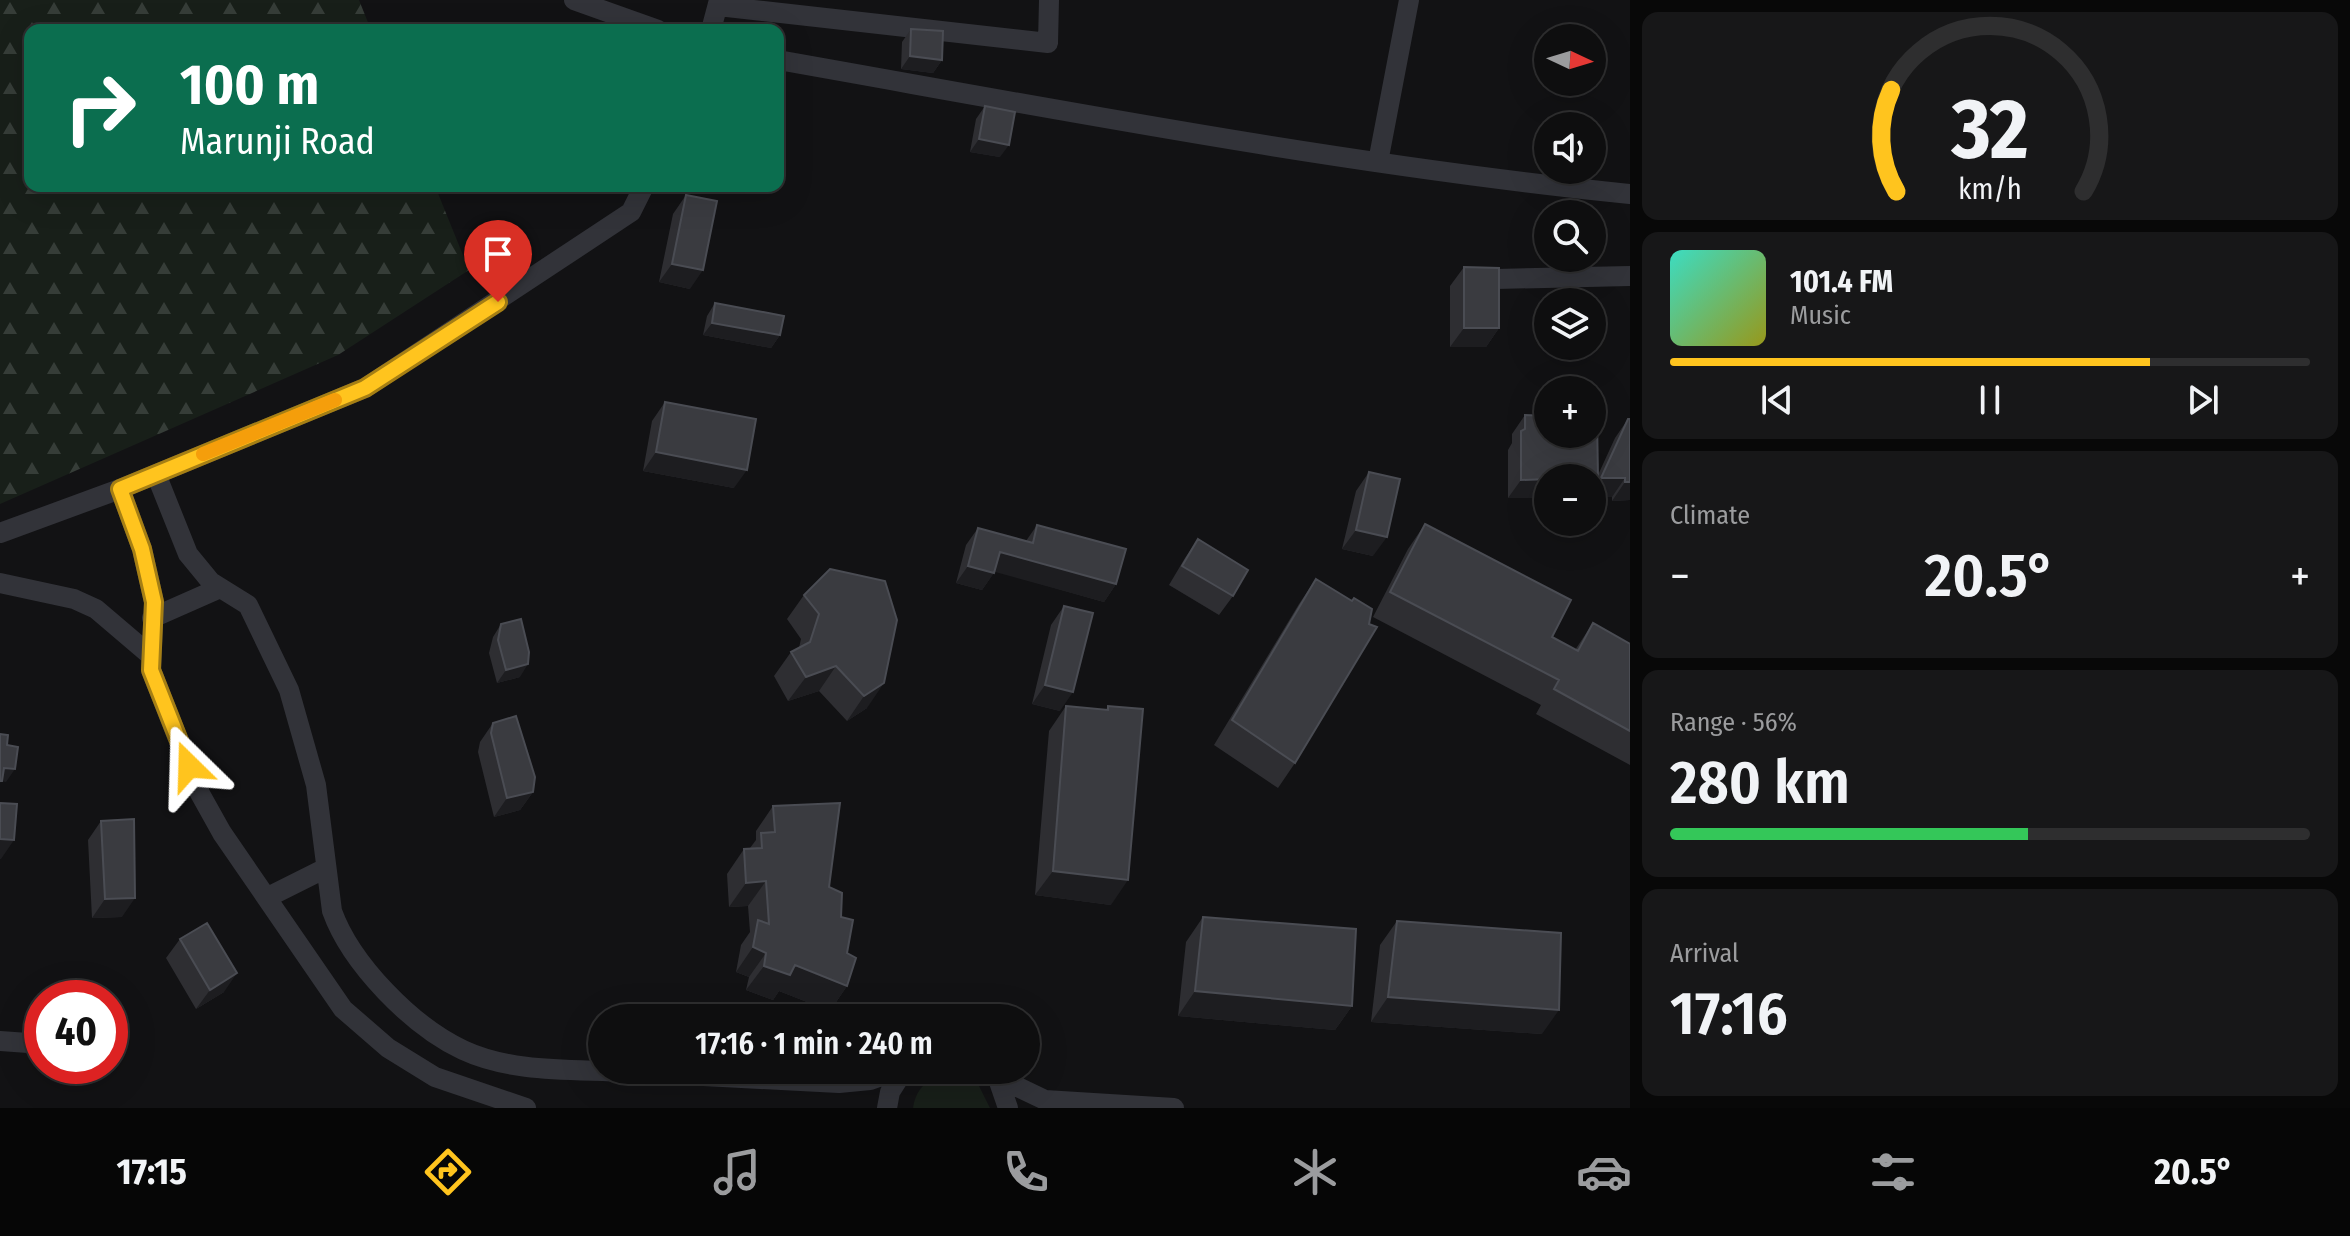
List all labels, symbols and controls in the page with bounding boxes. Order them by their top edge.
north arrow [1534,24,1606,96]
map controls [1534,24,1606,536]
text: 100 m [180,52,319,119]
icon: right [48,56,152,160]
text: 32 [1950,80,2029,180]
button: sound [1534,112,1606,184]
text: Marunji Road [180,120,375,164]
text: km/h [1958,172,2022,207]
button: search [1534,200,1606,272]
pin [464,220,532,302]
icon: arrive [476,232,520,276]
text: 101.4 FM [1790,264,1893,300]
button: layers [1534,288,1606,360]
text: Music [1790,300,1851,331]
button: + [1534,376,1606,448]
icon: previous [1755,378,1799,422]
icon: pause [1968,378,2012,422]
icon: next [2181,378,2225,422]
button: − [1534,464,1606,536]
text: Climate [1670,500,1750,531]
text: 20.5° [1925,540,2055,612]
text: − [1670,550,1690,603]
text: + [2290,550,2310,603]
text: Range · 56% [1670,707,1797,738]
position arrow [147,724,231,808]
text: 280 km [1670,747,1850,819]
text: Arrival [1670,938,1739,969]
text: 17:16 [1670,978,1788,1050]
speed limit sign: 40 [24,980,128,1084]
text: 17:16 · 1 min · 240 m [695,1026,933,1062]
icon: directions [420,1144,476,1200]
icon: music [709,1144,765,1200]
icon: phone [998,1144,1054,1200]
icon: climate [1287,1144,1343,1200]
icon: car [1576,1144,1632,1200]
icon: filters [1865,1144,1921,1200]
text: 17:15 [117,1150,187,1194]
text: 20.5° [2154,1150,2233,1194]

